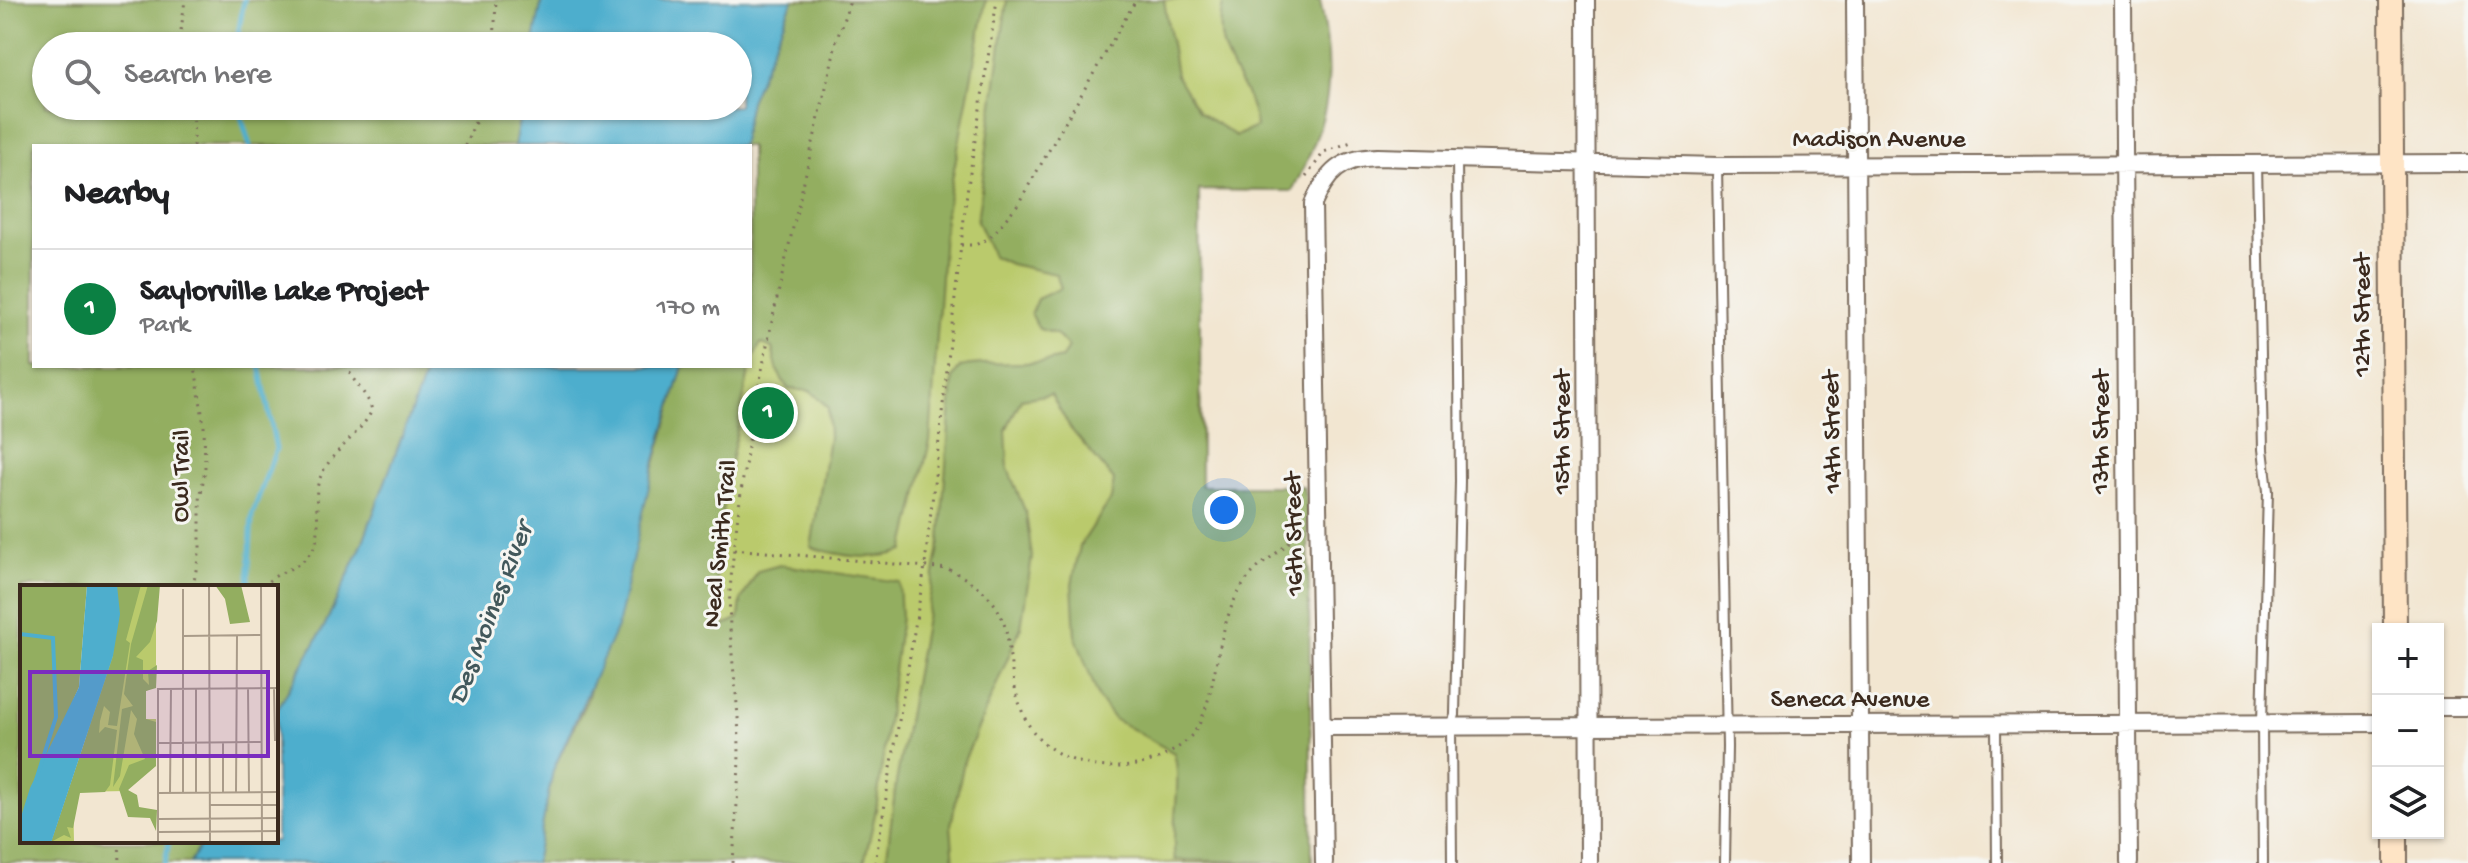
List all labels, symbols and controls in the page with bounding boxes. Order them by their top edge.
search box [32,32,752,120]
icon: search [60,54,104,98]
text: Search here [124,59,272,94]
street label: Madison Avenue [1792,126,1966,157]
text: Nearby [64,176,169,216]
street label: 12th Street [2349,251,2380,378]
text: Saylorville Lake Project [140,276,427,311]
text: 1 [85,294,95,325]
text: 170 m [657,294,720,325]
text: Park [140,311,190,342]
street label: 15th Street [1549,368,1580,495]
street label: 14th Street [1817,368,1851,495]
street label: 13th Street [2088,368,2119,495]
pin: 1 [742,383,794,443]
street label: Owl Trail [167,429,199,523]
street label: Neal Smith Trail [698,459,746,629]
street label: 16th Street [1279,469,1313,597]
your location [1204,490,1244,530]
water label: Des Moines River [442,514,544,709]
inset map [20,585,278,843]
map controls [2372,623,2444,839]
button: + [2372,623,2444,695]
street label: Seneca Avenue [1771,686,1930,717]
button: − [2372,695,2444,767]
button: layers [2372,767,2444,839]

